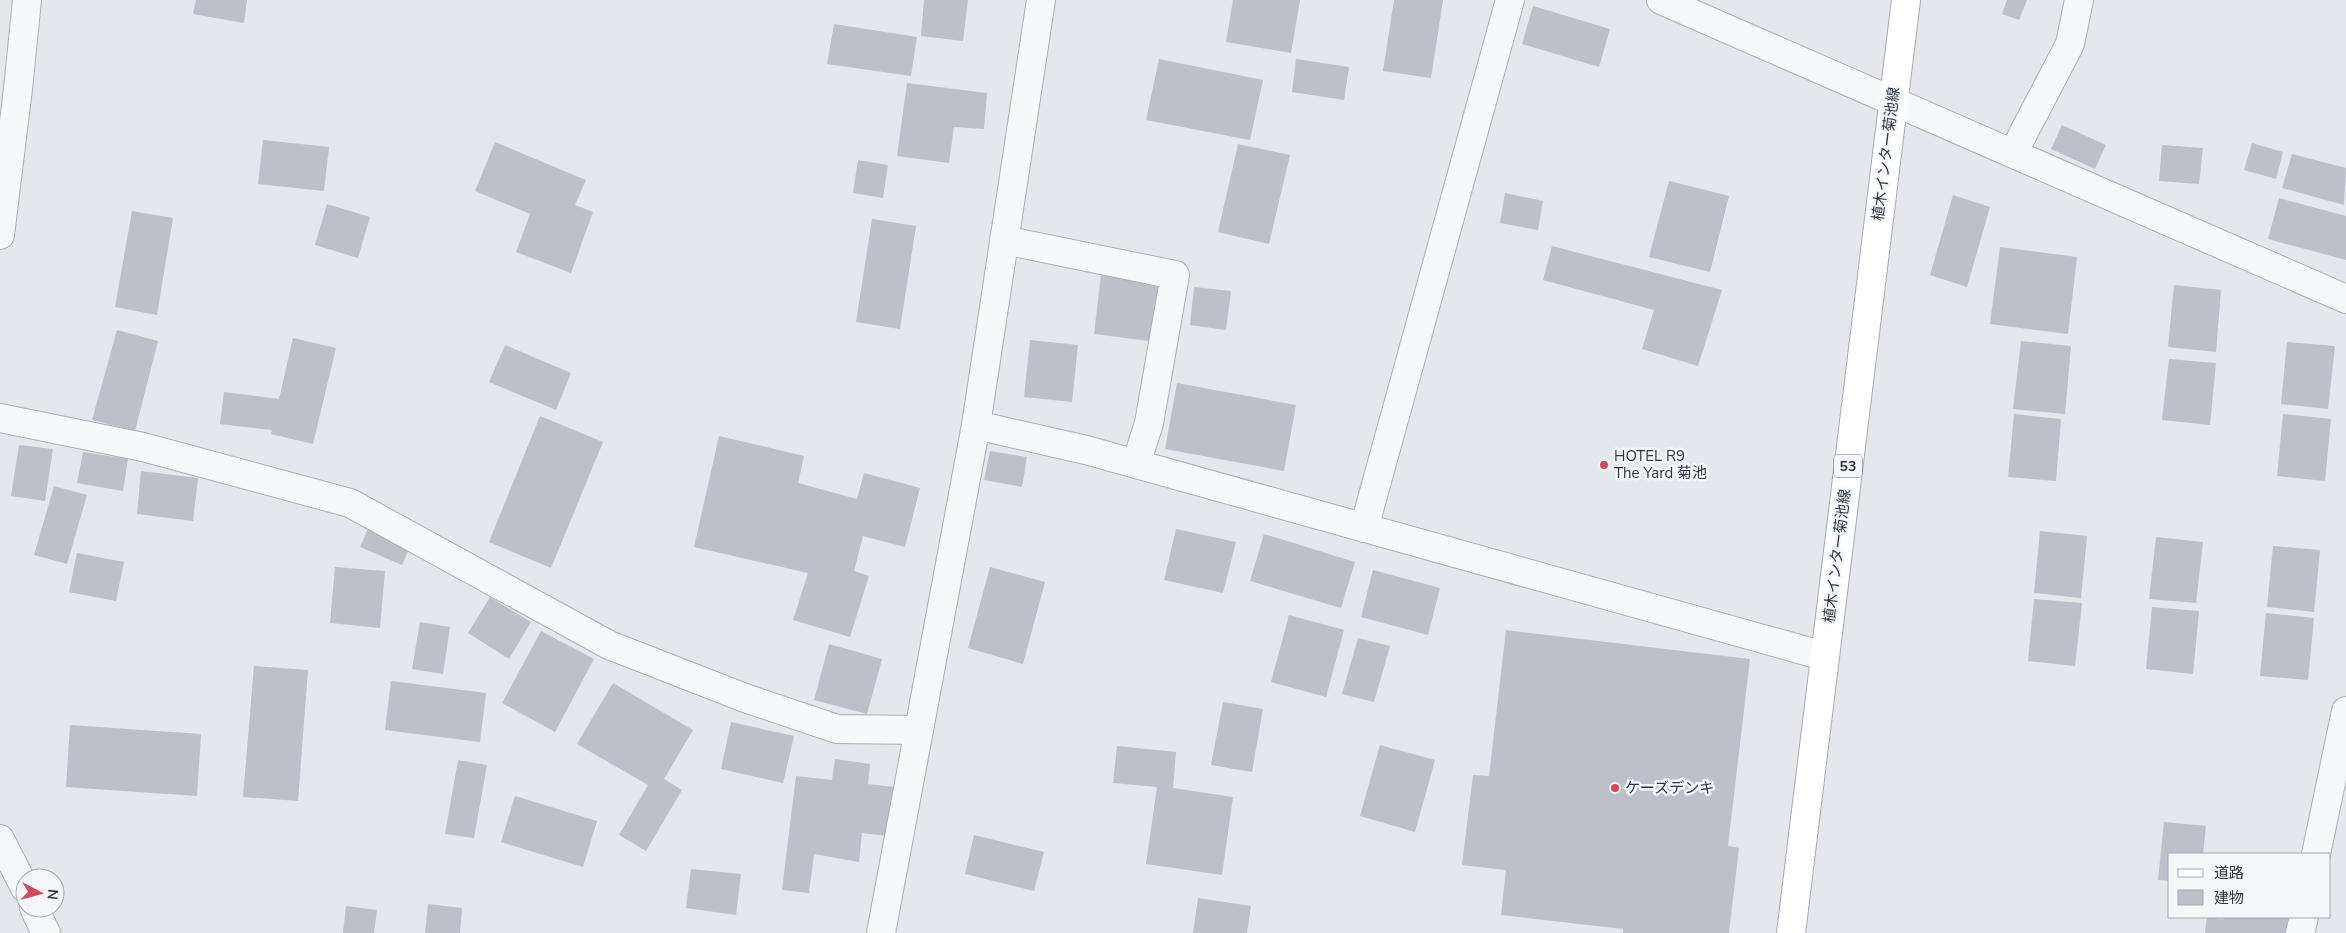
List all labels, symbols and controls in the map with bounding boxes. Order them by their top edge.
street label: 植木インター菊池線 [1868,86,1904,222]
place label: HOTEL R9 The Yard 菊池 [1614,446,1707,483]
road number: 53 [1834,454,1862,478]
marker: HOTEL R9 The Yard 菊池 [1598,459,1610,471]
street label: 植木インター菊池線 [1819,488,1855,624]
place label: ケーズデンキ [1625,778,1714,798]
marker: ケーズデンキ [1609,782,1621,794]
legend [2168,853,2331,918]
text: 道路 [2214,863,2244,883]
north arrow [15,868,65,918]
text: N [42,888,62,901]
text: 建物 [2214,888,2244,908]

